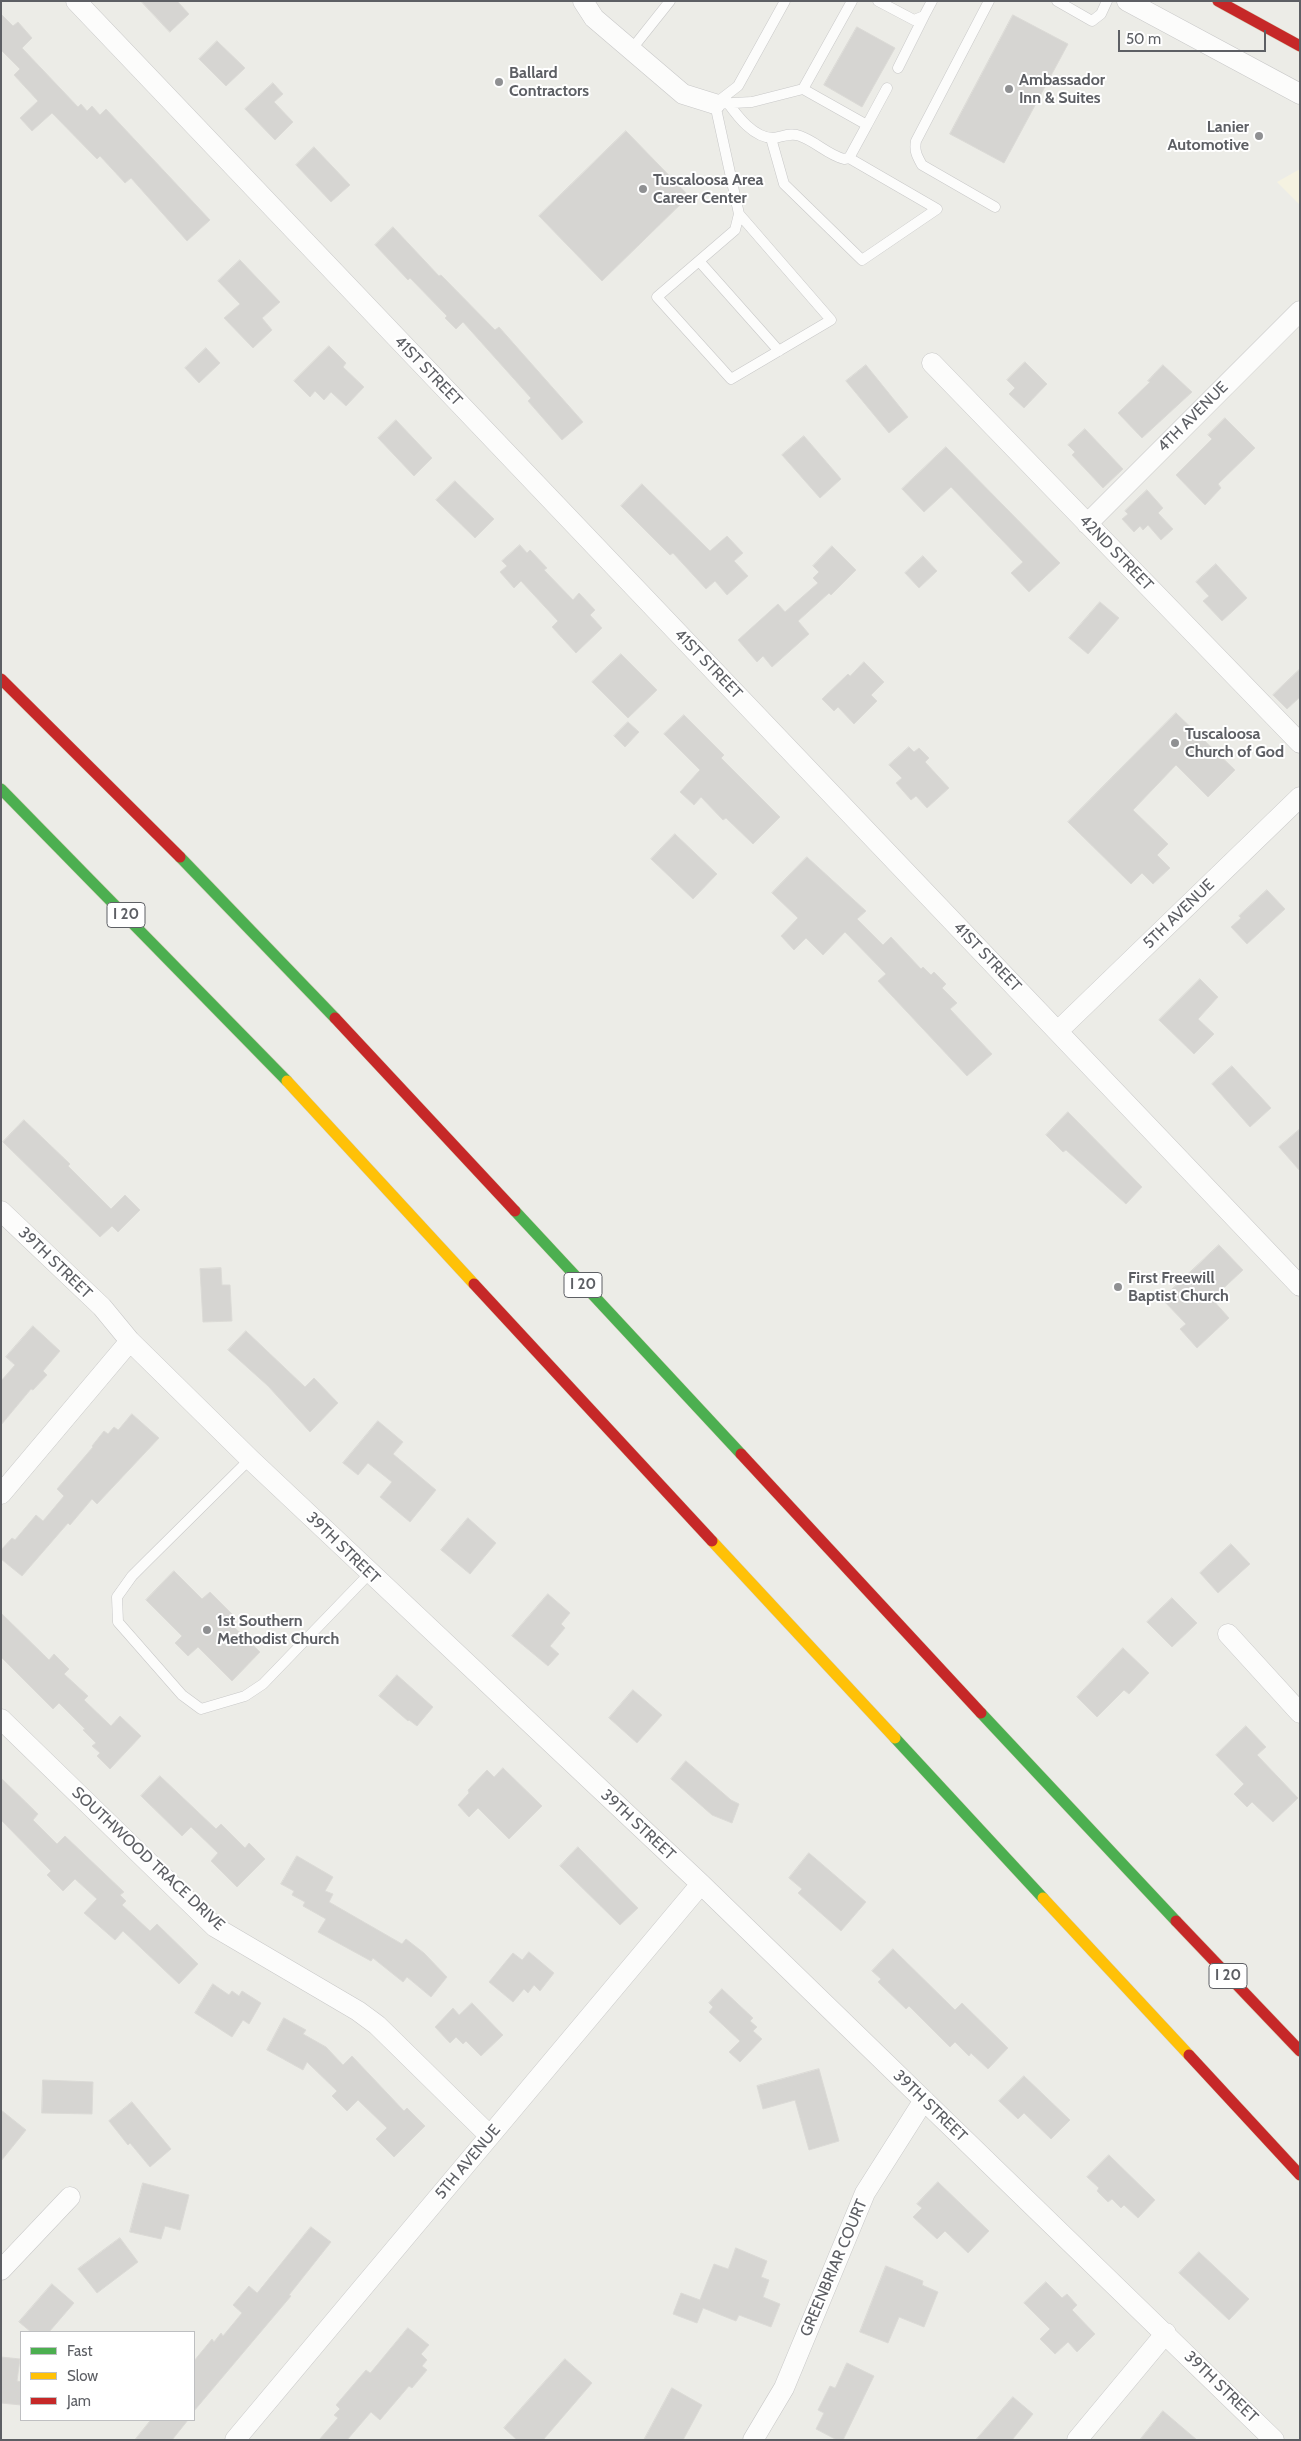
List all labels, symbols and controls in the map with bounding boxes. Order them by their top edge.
scale bar [1121,20,1268,52]
text: 50 m [1126,30,1161,48]
place label: Ballard Contractors [509,63,589,101]
place label: Ambassador Inn & Suites [1019,70,1105,108]
marker: Ballard Contractors [493,76,505,88]
marker: Ambassador Inn & Suites [1003,83,1015,95]
place label: Lanier Automotive [1167,117,1249,155]
marker: Lanier Automotive [1253,130,1265,142]
place label: Tuscaloosa Area Career Center [653,170,763,208]
marker: Tuscaloosa Area Career Center [637,183,649,195]
street label: 41ST STREET [390,332,466,410]
street label: 4TH AVENUE [1154,378,1232,456]
street label: 42ND STREET [1075,511,1157,595]
street label: 41ST STREET [670,625,746,703]
place label: Tuscaloosa Church of God [1185,724,1284,762]
marker: Tuscaloosa Church of God [1169,737,1181,749]
street label: 5TH AVENUE [1139,875,1219,953]
road number: I 20 [107,902,145,928]
street label: 41ST STREET [949,918,1025,996]
street label: 39TH STREET [14,1223,96,1303]
place label: First Freewill Baptist Church [1128,1268,1229,1306]
road number: I 20 [564,1272,602,1298]
marker: First Freewill Baptist Church [1112,1281,1124,1293]
street label: 39TH STREET [302,1508,384,1588]
place label: 1st Southern Methodist Church [217,1611,339,1649]
marker: 1st Southern Methodist Church [201,1624,213,1636]
street label: SOUTHWOOD TRACE DRIVE [68,1783,228,1935]
street label: 39TH STREET [597,1786,679,1864]
road number: I 20 [1209,1964,1247,1988]
street label: 39TH STREET [889,2066,971,2146]
street label: 5TH AVENUE [431,2121,505,2203]
street label: GREENBRIAR COURT [796,2196,872,2340]
legend [20,2331,195,2421]
text: Fast [67,2342,92,2360]
street label: 39TH STREET [1180,2347,1262,2427]
text: Slow [67,2367,98,2385]
text: Jam [67,2392,91,2410]

